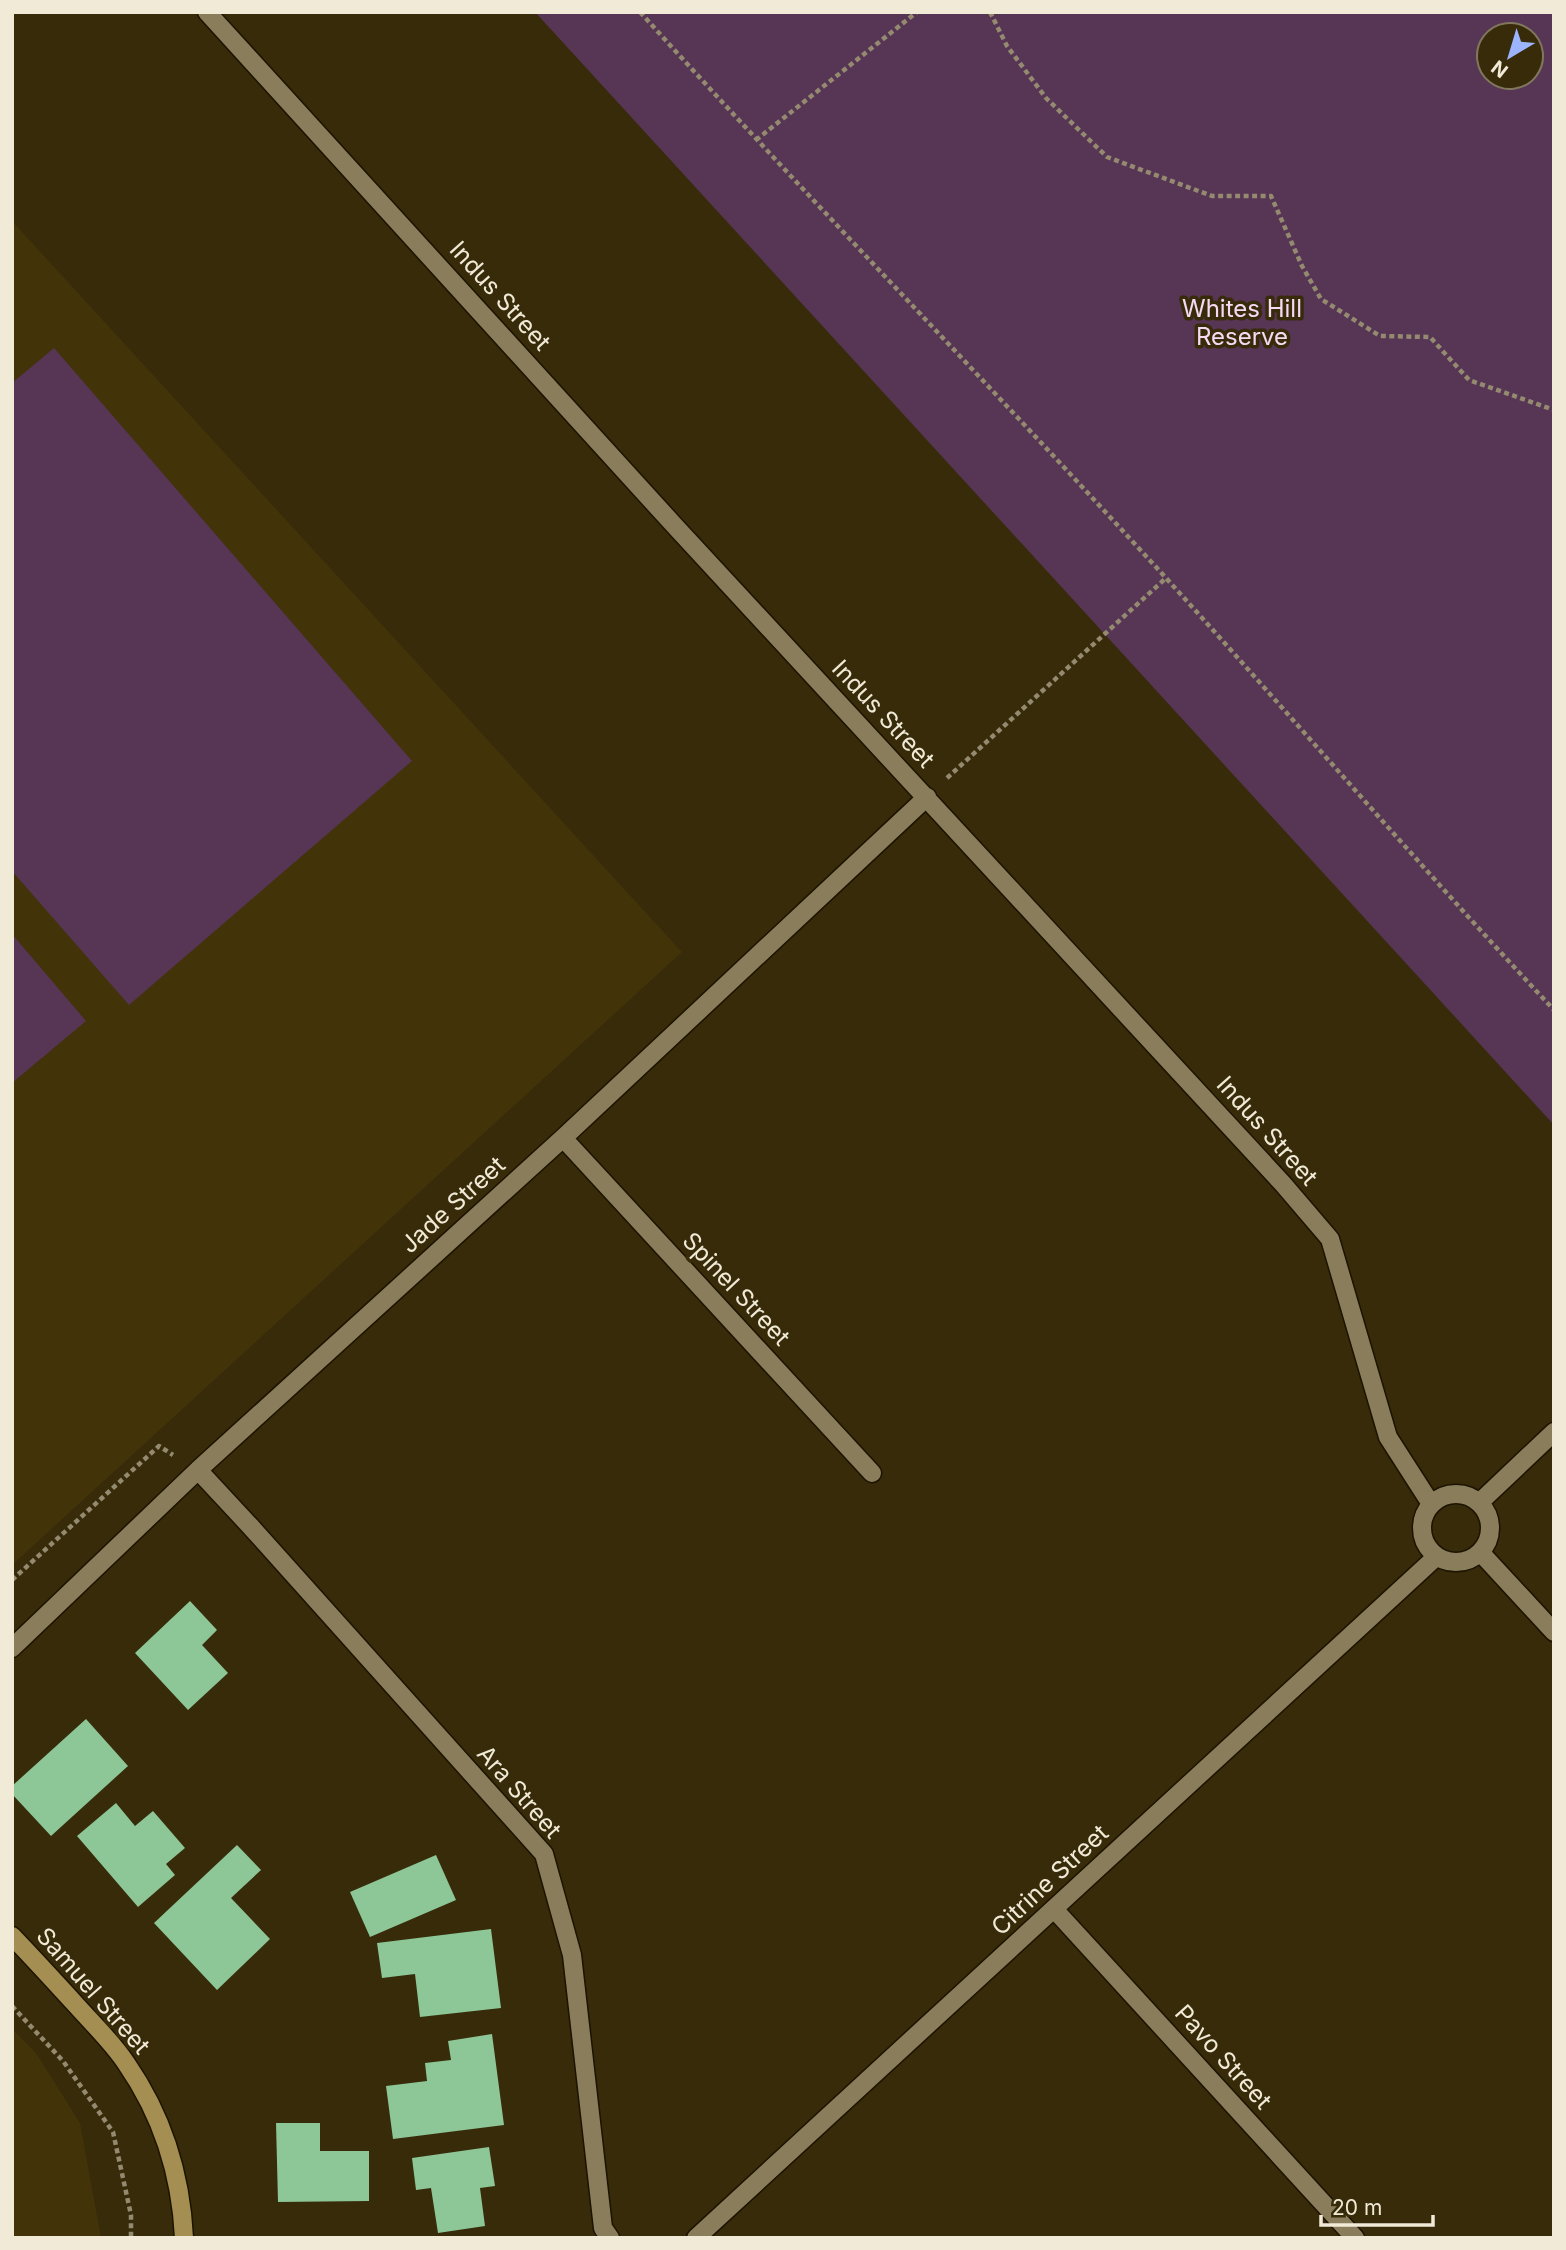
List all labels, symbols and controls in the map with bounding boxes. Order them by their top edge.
north arrow [1475,21,1545,91]
text: N [1487,55,1513,83]
street label: Indus Street [444,235,557,356]
park label: Whites Hill Reserve [1182,294,1302,351]
street label: Indus Street [826,654,941,774]
street label: Indus Street [1211,1070,1324,1191]
street label: Jade Street [395,1150,511,1259]
street label: Spinel Street [677,1226,796,1351]
street label: Ara Street [471,1739,568,1844]
street label: Citrine Street [985,1818,1114,1941]
street label: Samuel Street [30,1921,156,2060]
street label: Pavo Street [1169,1999,1278,2115]
scale bar [1321,2184,1433,2228]
text: 20 m [1332,2195,1382,2220]

